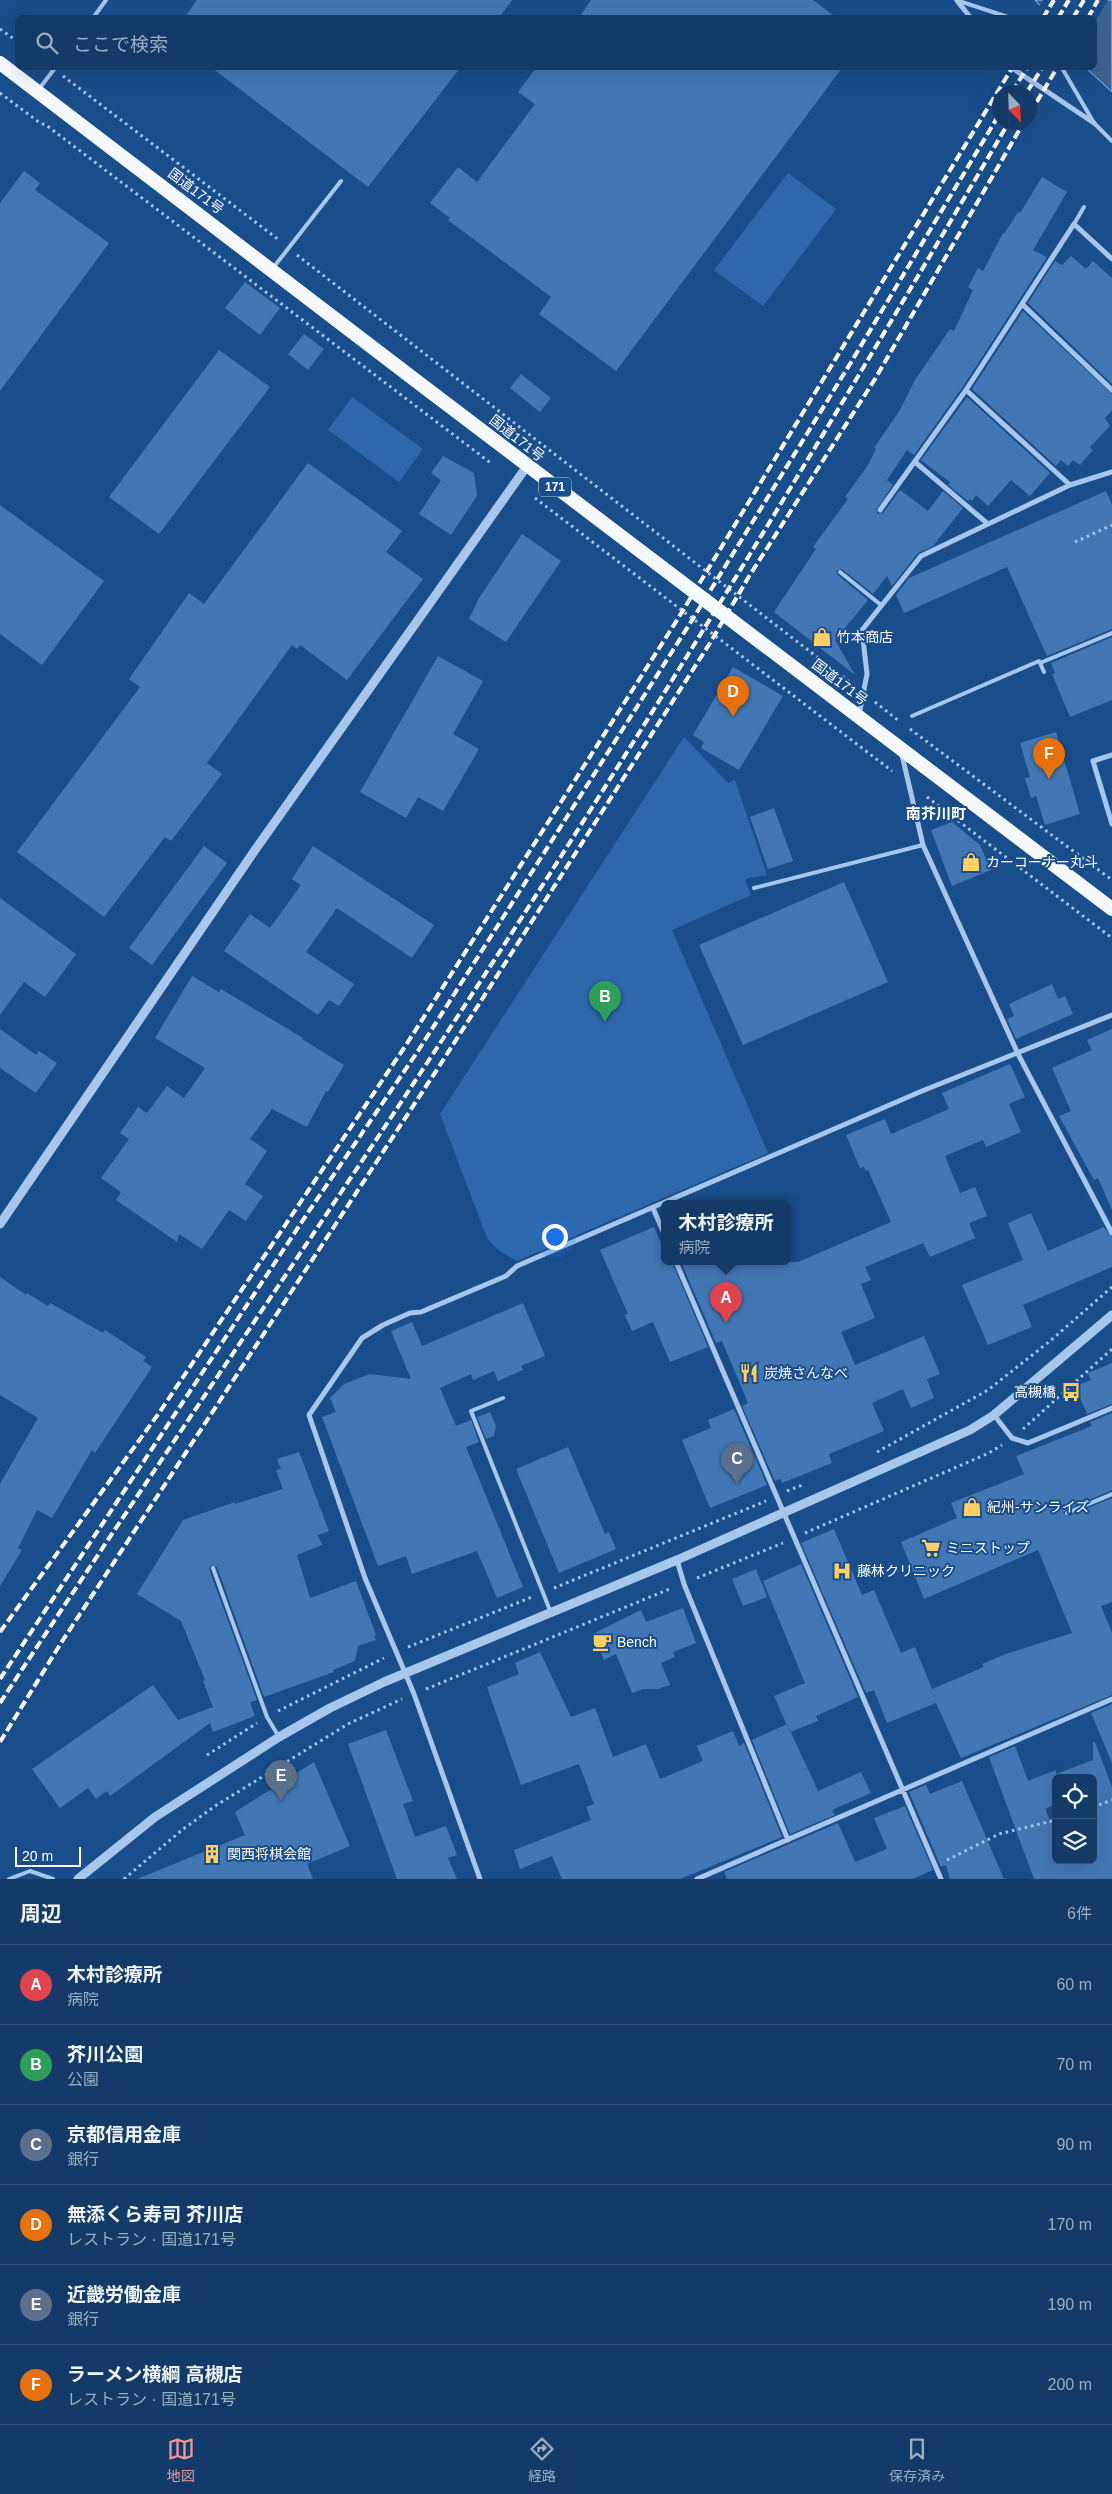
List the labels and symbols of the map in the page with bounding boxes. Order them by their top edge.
north arrow [992,85,1037,130]
street label: 国道171号 [165,165,227,217]
street label: 国道171号 [486,412,548,464]
road number: 171 [539,478,571,497]
shop icon: 竹本商店 [811,626,833,648]
place label: 竹本商店 [837,629,893,645]
street label: 国道171号 [809,656,871,708]
pin: D [717,676,749,717]
pin: F [1033,738,1065,779]
district label: 南芥川町 [906,805,966,822]
shop icon: カーコーナー丸斗 [960,851,982,873]
place label: カーコーナー丸斗 [986,854,1098,870]
pin: B [589,981,621,1022]
your location [542,1224,568,1250]
pin: A [710,1282,742,1323]
restaurant icon: 炭焼さんなべ [738,1362,760,1384]
place label: 炭焼さんなべ [764,1365,848,1381]
bus stop icon: 高槻橋 [1060,1381,1082,1403]
place label: 高槻橋 [1014,1384,1056,1400]
pin: C [721,1443,753,1484]
shop icon: 紀州-サンライズ [961,1496,983,1518]
place label: 紀州-サンライズ [987,1499,1089,1515]
supermarket icon: ミニストップ [920,1537,942,1559]
place label: ミニストップ [946,1540,1030,1556]
hospital icon: 藤林クリニック [831,1560,853,1582]
place label: 藤林クリニック [857,1563,955,1579]
cafe icon: Bench [591,1631,613,1653]
place label: Bench [617,1634,657,1650]
pin: E [265,1760,297,1801]
building icon: 関西将棋会館 [201,1843,223,1865]
scale bar [15,1844,81,1867]
place label: 関西将棋会館 [227,1846,311,1862]

